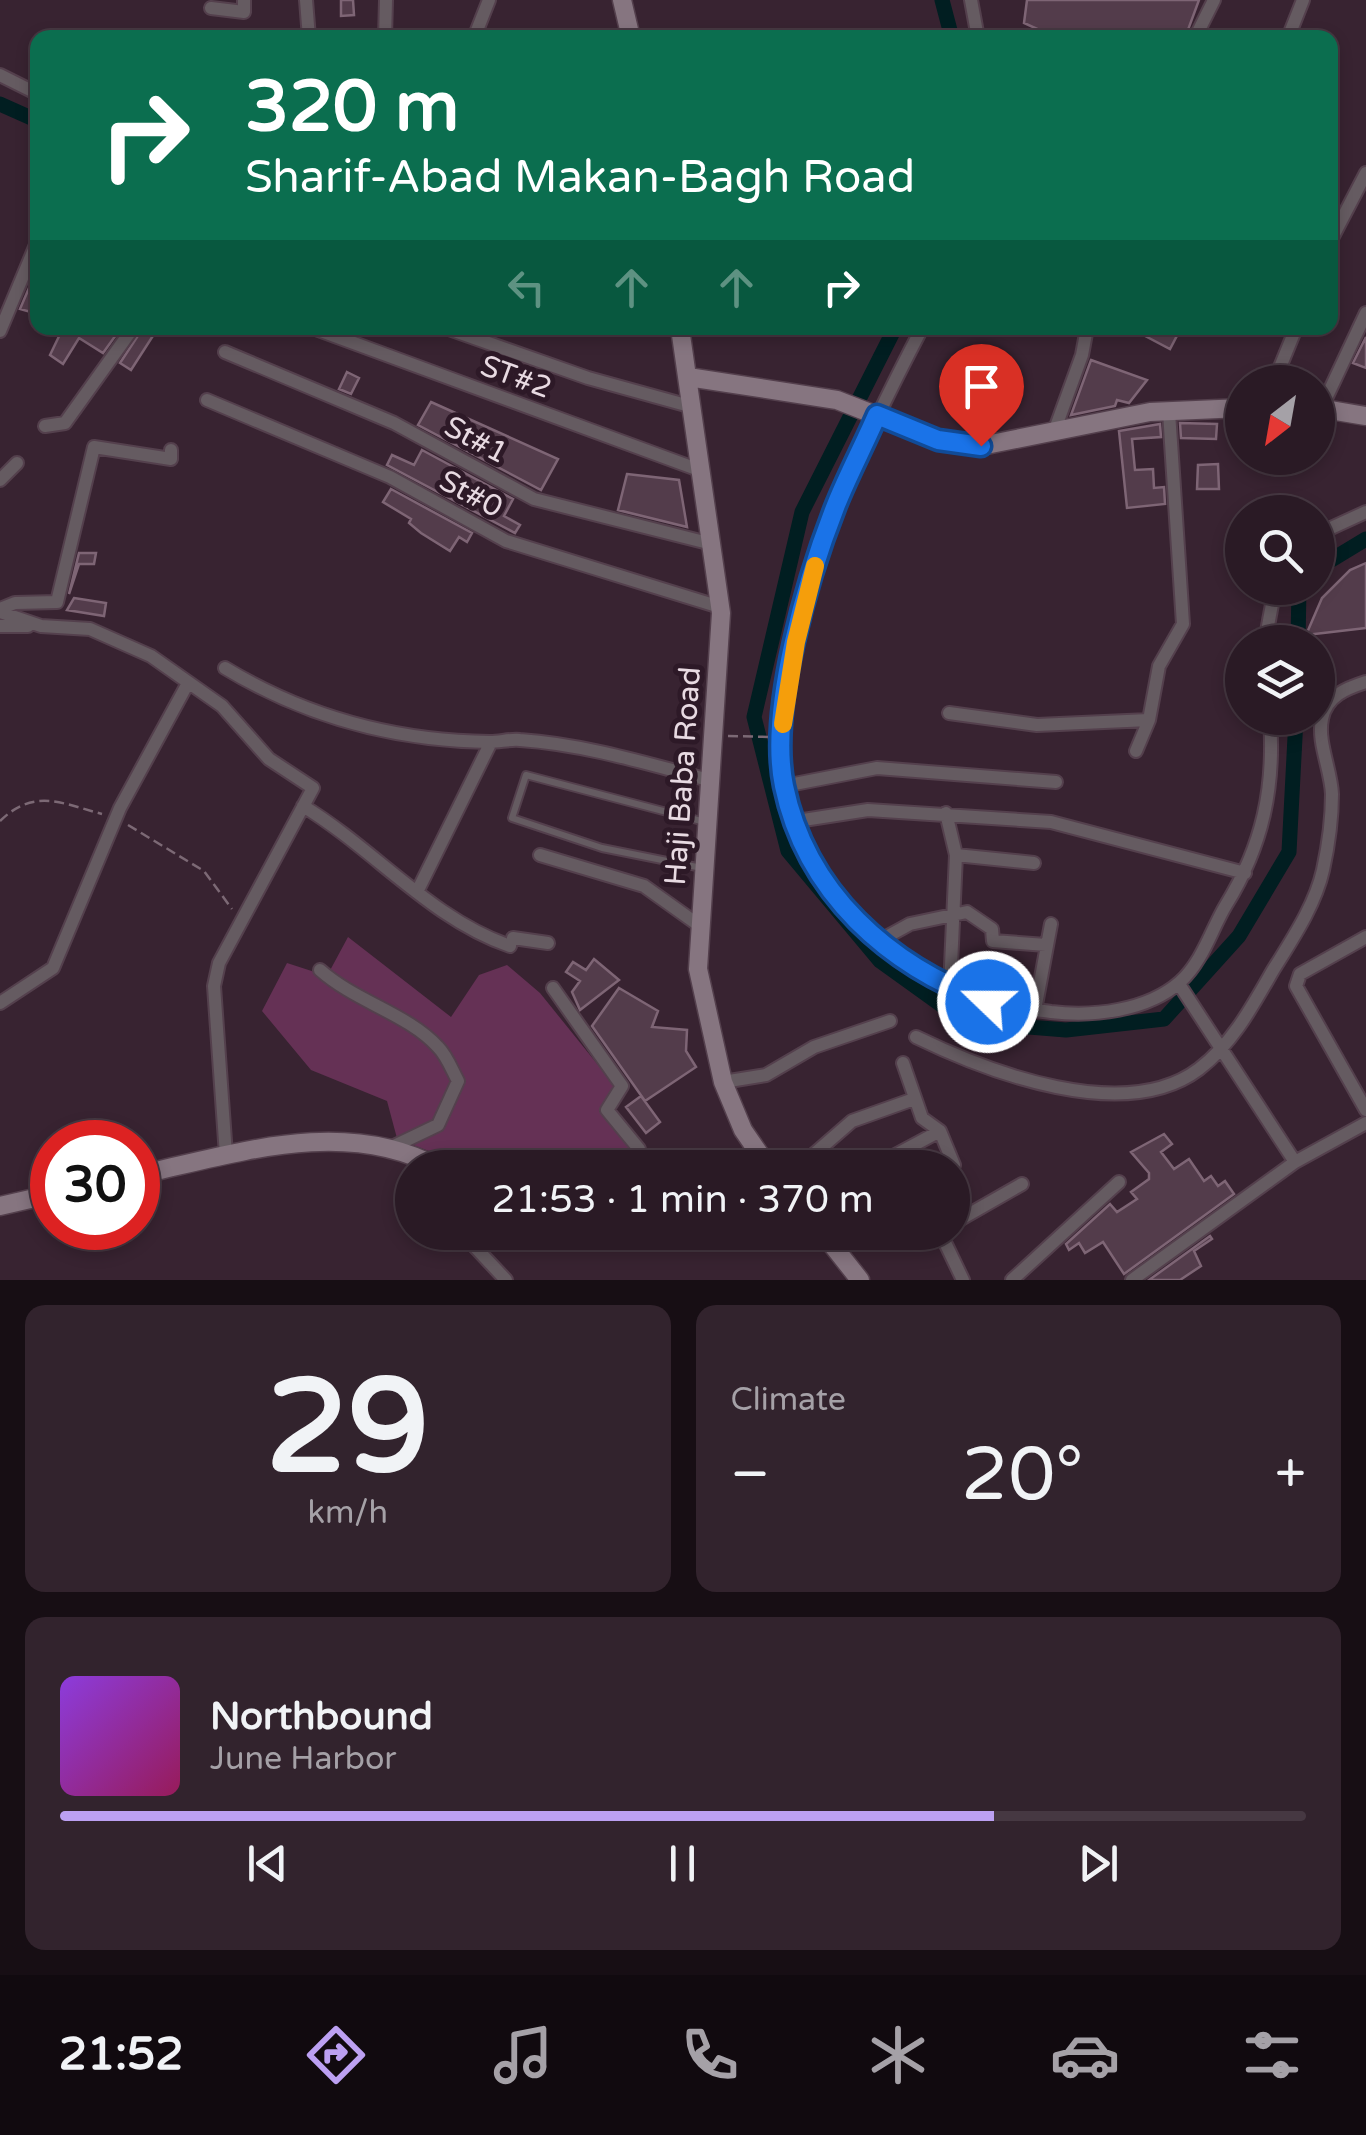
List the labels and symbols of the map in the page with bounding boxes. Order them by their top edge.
pin [939,344,1024,447]
street label: ST#2 [475,347,557,407]
north arrow [1225,365,1335,475]
street label: St#1 [438,408,514,472]
street label: St#0 [433,462,509,526]
street label: Haji Baba Road [657,665,709,887]
position arrow [936,950,1040,1054]
speed limit sign: 30 [30,1120,160,1250]

